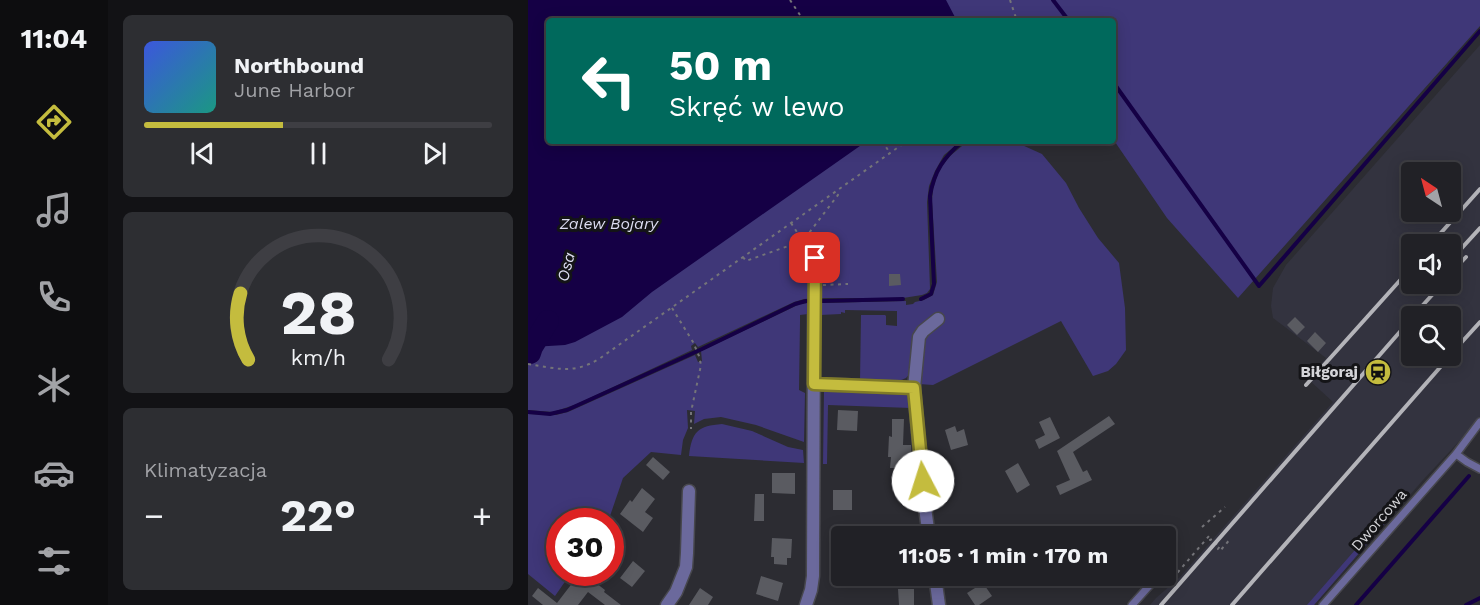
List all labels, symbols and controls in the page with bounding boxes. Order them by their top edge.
text: 11:04 [21,23,87,55]
text: 50 m [669,41,772,90]
icon: left [570,42,648,120]
text: Northbound [234,53,364,78]
text: June Harbor [234,78,355,102]
text: Skręć w lewo [669,91,845,123]
icon: directions [33,101,75,143]
icon: previous [186,137,219,170]
icon: pause [302,137,335,170]
icon: next [418,137,451,170]
north arrow [1401,162,1461,222]
map controls [1401,162,1461,366]
icon: music [33,189,75,231]
water label: Zalew Bojary [559,214,659,233]
pin [789,232,840,283]
button: sound [1401,234,1461,294]
icon: arrive [798,241,831,274]
water label: Osa [553,250,579,284]
icon: phone [33,276,75,318]
text: 28 [280,276,356,349]
button: search [1401,306,1461,366]
text: km/h [290,345,346,370]
station icon: Biłgoraj [1363,357,1393,387]
place label: Biłgoraj [1300,363,1358,381]
icon: climate [33,364,75,406]
position arrow [891,449,955,513]
icon: car [33,452,75,494]
text: Klimatyzacja [144,458,267,482]
street label: Dworcowa [1347,485,1411,555]
text: 22° [280,489,356,542]
text: − [144,496,164,535]
text: + [472,496,492,535]
speed limit sign: 30 [546,508,624,586]
icon: filters [33,540,75,582]
text: 11:05 · 1 min · 170 m [899,543,1108,568]

